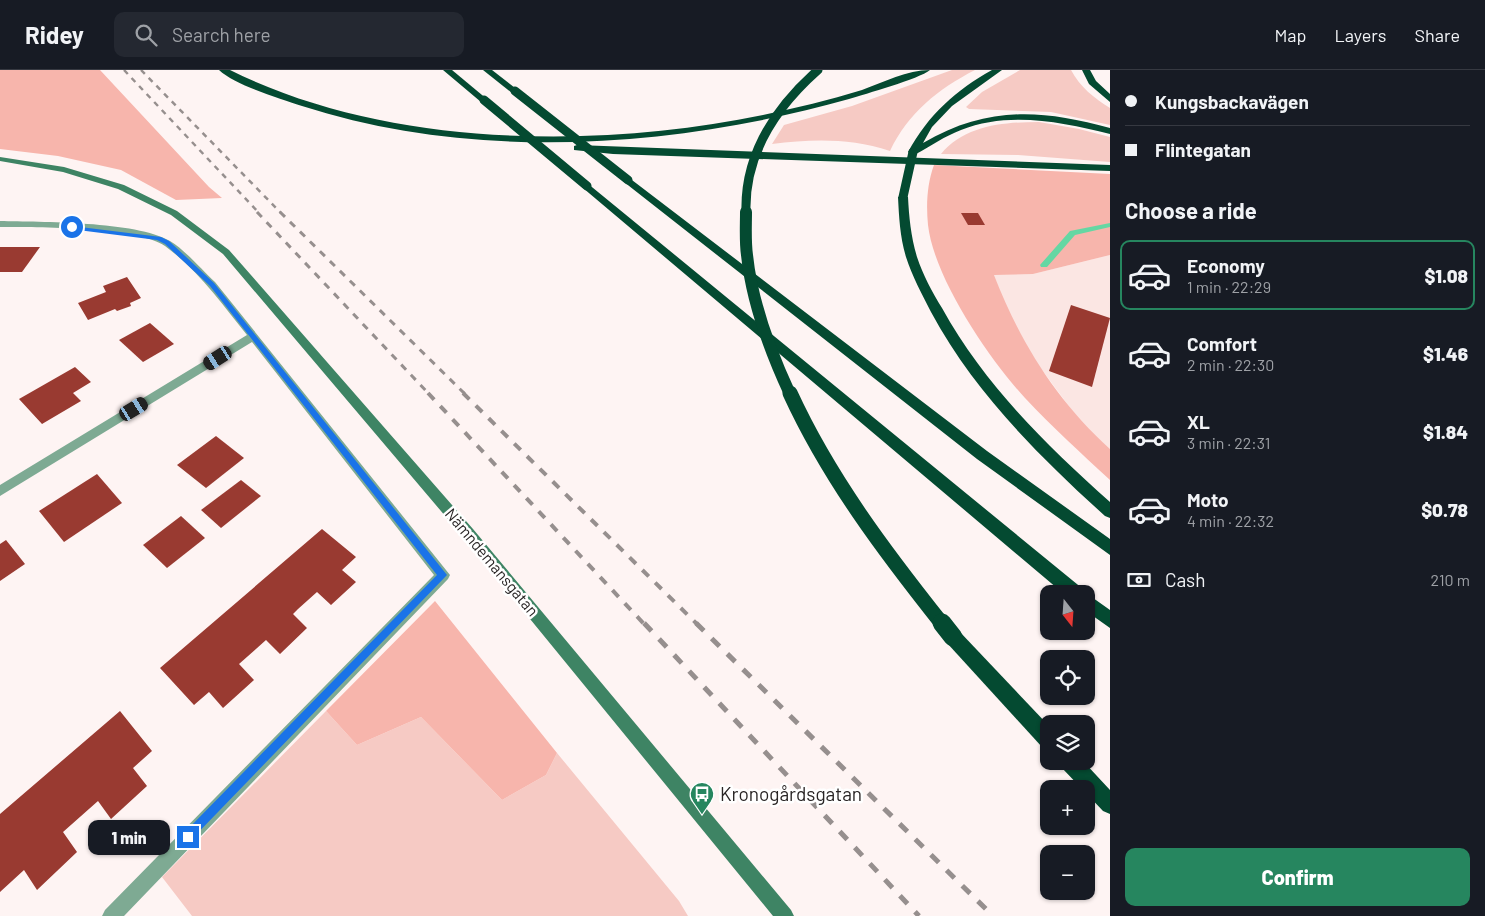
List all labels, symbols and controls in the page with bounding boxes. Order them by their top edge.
search box [114,12,464,57]
text: Ridey [25,20,84,49]
icon: search [132,21,160,49]
text: Search here [172,23,271,46]
text: Map [1274,24,1306,46]
text: Layers [1334,24,1387,46]
text: Share [1415,24,1460,46]
text: Kungsbackavägen [1155,90,1309,113]
text: Flintegatan [1155,138,1251,161]
text: Choose a ride [1125,197,1257,223]
route start [61,216,83,238]
icon: car [1127,253,1172,298]
text: Economy [1187,254,1265,277]
text: $1.08 [1424,264,1468,287]
text: 1 min · 22:29 [1187,277,1271,296]
icon: car [1127,331,1172,376]
text: Comfort [1187,332,1257,355]
text: $1.46 [1423,342,1468,365]
car [201,344,234,372]
text: 2 min · 22:30 [1187,355,1274,374]
car [117,395,150,423]
icon: car [1127,409,1172,454]
text: XL [1187,410,1210,433]
text: $1.84 [1423,420,1468,443]
text: 3 min · 22:31 [1187,433,1270,452]
icon: car [1127,487,1172,532]
text: Moto [1187,488,1229,511]
text: $0.78 [1421,498,1468,521]
street label: Nämndemansgatan [442,504,543,619]
text: 4 min · 22:32 [1187,511,1274,530]
icon: cash [1125,566,1153,594]
text: Cash [1165,568,1206,591]
text: 210 m [1431,570,1470,589]
north arrow [1040,585,1095,640]
map controls [1040,585,1095,900]
button: locate [1040,650,1095,705]
button: layers [1040,715,1095,770]
button: + [1040,780,1095,835]
bus stop icon: Kronogårdsgatan [689,781,715,815]
place label: Kronogårdsgatan [720,782,862,805]
callout: 1 min [88,820,170,854]
route end [177,826,199,848]
text: 1 min [111,828,147,847]
button: − [1040,845,1095,900]
button: Confirm [1125,848,1470,906]

